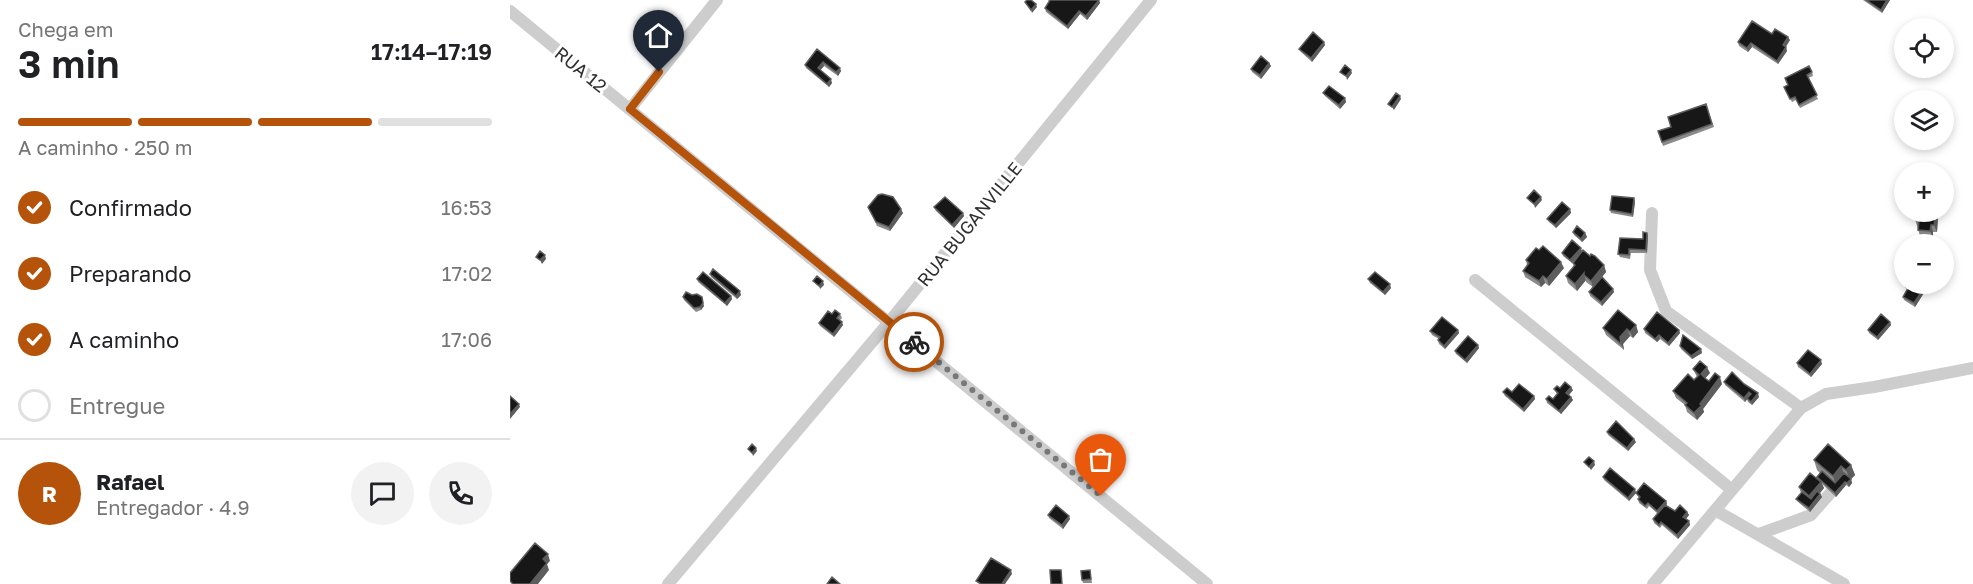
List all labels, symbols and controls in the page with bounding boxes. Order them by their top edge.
pin [633,10,684,72]
text: Chega em [18,17,113,41]
map controls [1894,18,1954,294]
button: locate [1894,18,1954,78]
icon: home [642,19,675,52]
text: 17:14–17:19 [371,38,492,65]
text: 3 min [18,40,120,87]
street label: RUA 12 [551,41,611,97]
button: layers [1894,90,1954,150]
text: A caminho · 250 m [18,135,193,159]
street label: RUA BUGANVILLE [912,157,1026,291]
button: + [1894,162,1954,222]
icon: check [18,191,51,224]
text: Confirmado [69,194,192,221]
text: 16:53 [441,195,492,219]
button: − [1894,234,1954,294]
icon: check [18,257,51,290]
text: Preparando [69,260,192,287]
text: 17:02 [442,261,492,285]
courier [884,312,944,372]
icon: check [18,323,51,356]
text: A caminho [69,326,179,353]
icon: bike [898,326,931,359]
text: 17:06 [441,327,492,351]
text: Entregue [69,392,165,419]
pin [1075,434,1126,496]
icon: bag [1084,443,1117,476]
button: chat [351,462,414,525]
button: phone [429,462,492,525]
text: Rafael [96,468,164,495]
text: R [42,480,57,507]
text: Entregador · 4.9 [96,495,250,519]

